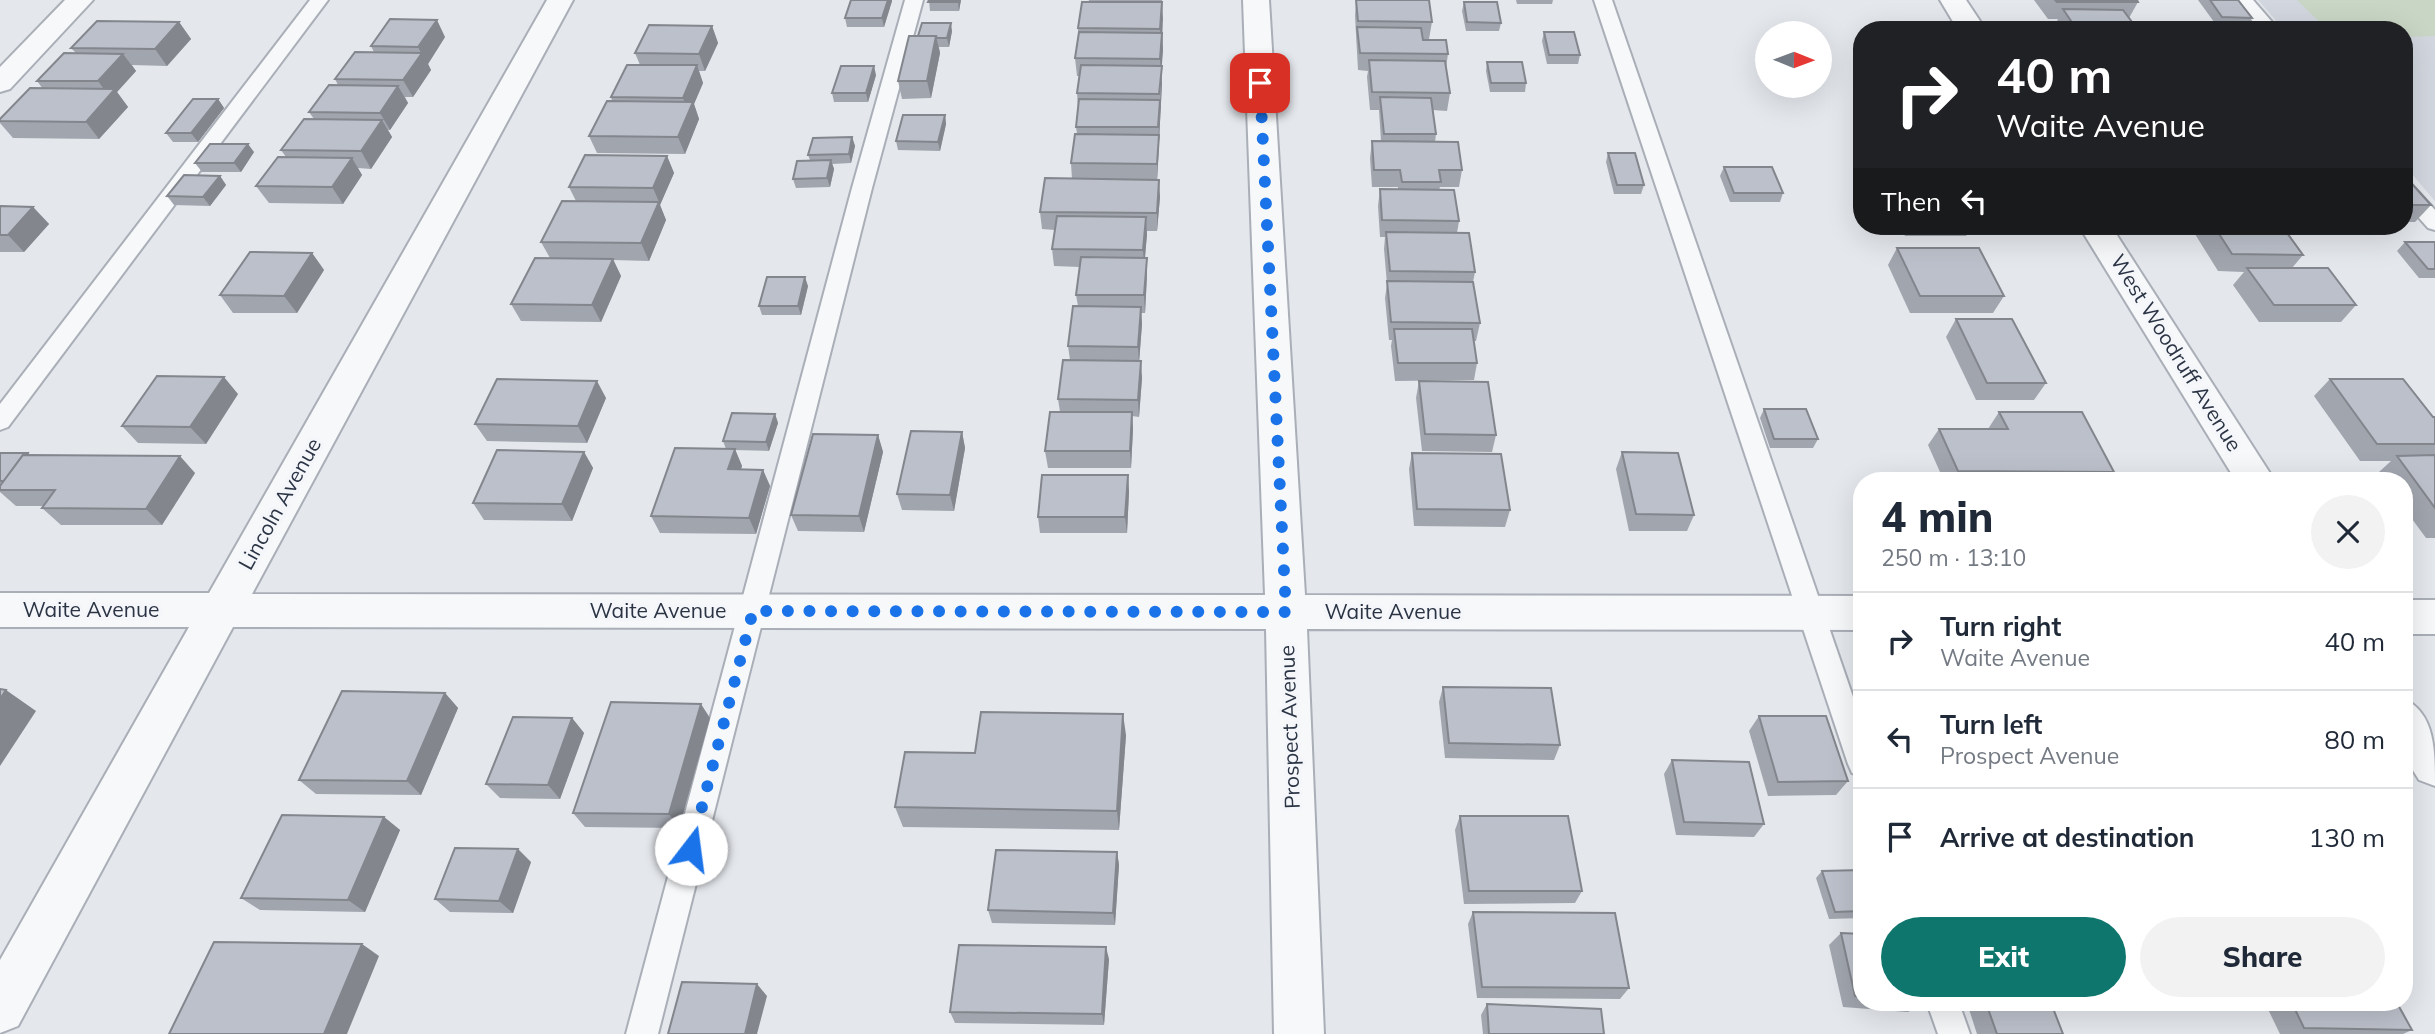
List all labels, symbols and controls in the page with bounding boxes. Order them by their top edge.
north arrow [1755,21,1832,98]
map controls [1755,21,1832,98]
text: 40 m [1996,44,2112,105]
icon: right [1881,49,1972,140]
pin [1230,53,1290,113]
icon: arrive [1241,64,1279,102]
text: Waite Avenue [1996,105,2205,145]
icon: left [1955,182,1993,220]
text: Then [1881,185,1941,218]
street label: West Woodruff Avenue [2106,249,2248,456]
street label: Lincoln Avenue [232,433,326,574]
text: 4 min [1881,490,1994,543]
button: close [2311,495,2385,569]
text: 250 m · 13:10 [1881,543,2026,572]
street label: Waite Avenue [22,596,160,622]
street label: Waite Avenue [589,597,727,623]
street label: Waite Avenue [1324,598,1462,624]
text: Turn right [1940,610,2061,643]
icon: right [1881,622,1919,660]
text: 40 m [2324,625,2385,658]
text: Waite Avenue [1940,643,2090,672]
street label: Prospect Avenue [1273,645,1305,809]
text: Turn left [1940,708,2042,741]
icon: left [1881,720,1919,758]
text: 80 m [2324,723,2385,756]
text: Prospect Avenue [1940,741,2119,770]
position arrow [654,812,728,886]
icon: arrive [1881,818,1919,856]
text: Arrive at destination [1940,821,2195,854]
text: 130 m [2309,821,2385,854]
button: Exit [1881,917,2126,997]
button: Share [2140,917,2385,997]

